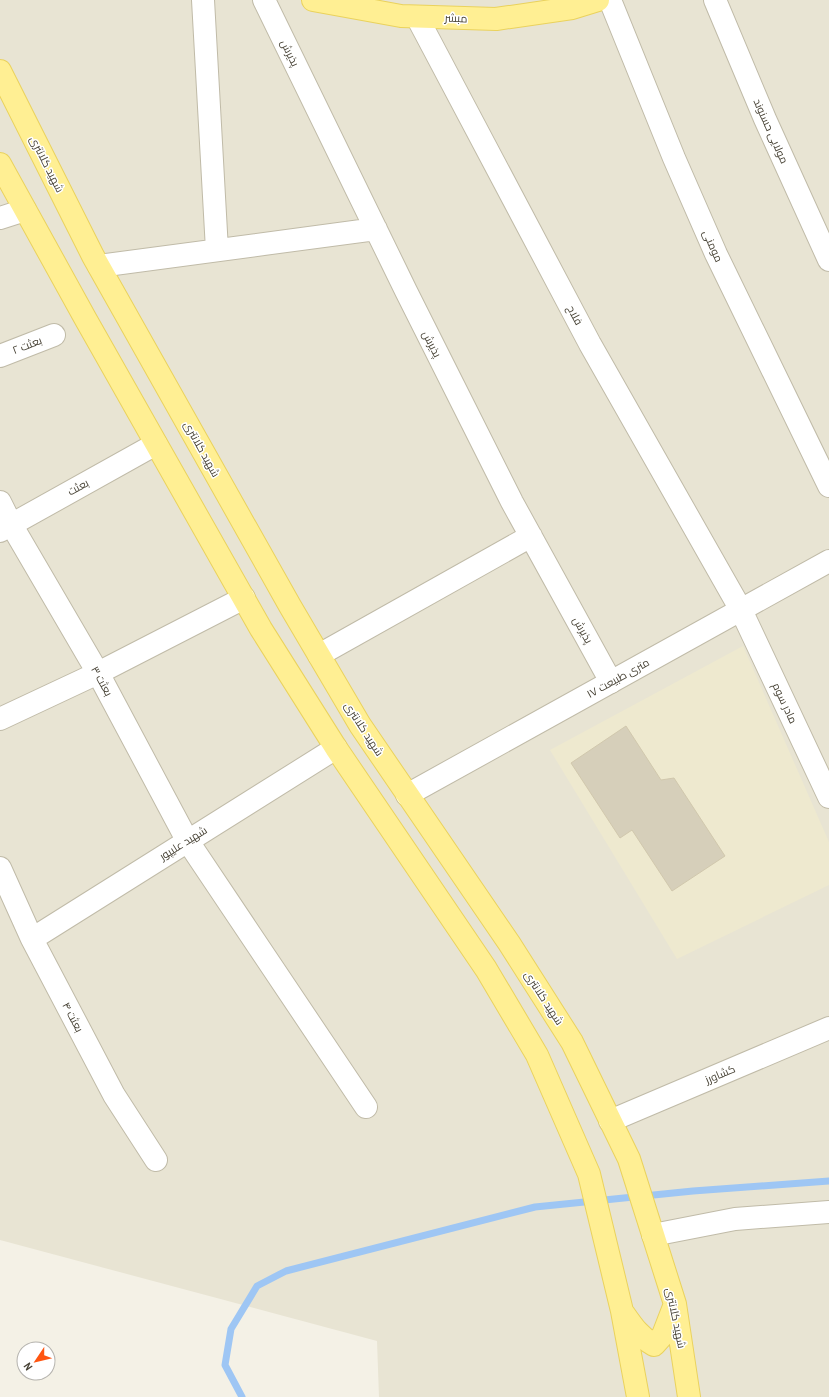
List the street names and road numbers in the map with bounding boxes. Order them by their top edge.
street label: مبشر [443,11,468,25]
street label: پذیرش [277,37,303,69]
street label: مولایی حسنوند [750,96,792,166]
street label: شهید کلانتری [27,133,67,195]
street label: مومنی [700,228,726,264]
street label: فلاح [563,303,586,328]
street label: پذیرش [419,328,445,360]
street label: بعثت ۲ [10,333,44,357]
street label: شهید کلانتری [181,419,223,479]
street label: بعثت [65,475,91,498]
street label: پذیرش [570,614,596,646]
street label: ۱۷ متری طبیعت [584,655,652,701]
street label: بعثت ۳ [88,664,116,698]
street label: مادر سوم [769,680,801,726]
street label: شهید کلانتری [341,699,387,759]
street label: شهید علیپور [156,823,209,864]
street label: شهید کلانتری [521,968,567,1028]
street label: بعثت ۴ [59,1000,87,1034]
street label: کشاورز [702,1061,737,1087]
street label: شهید کلانتری [663,1286,689,1350]

